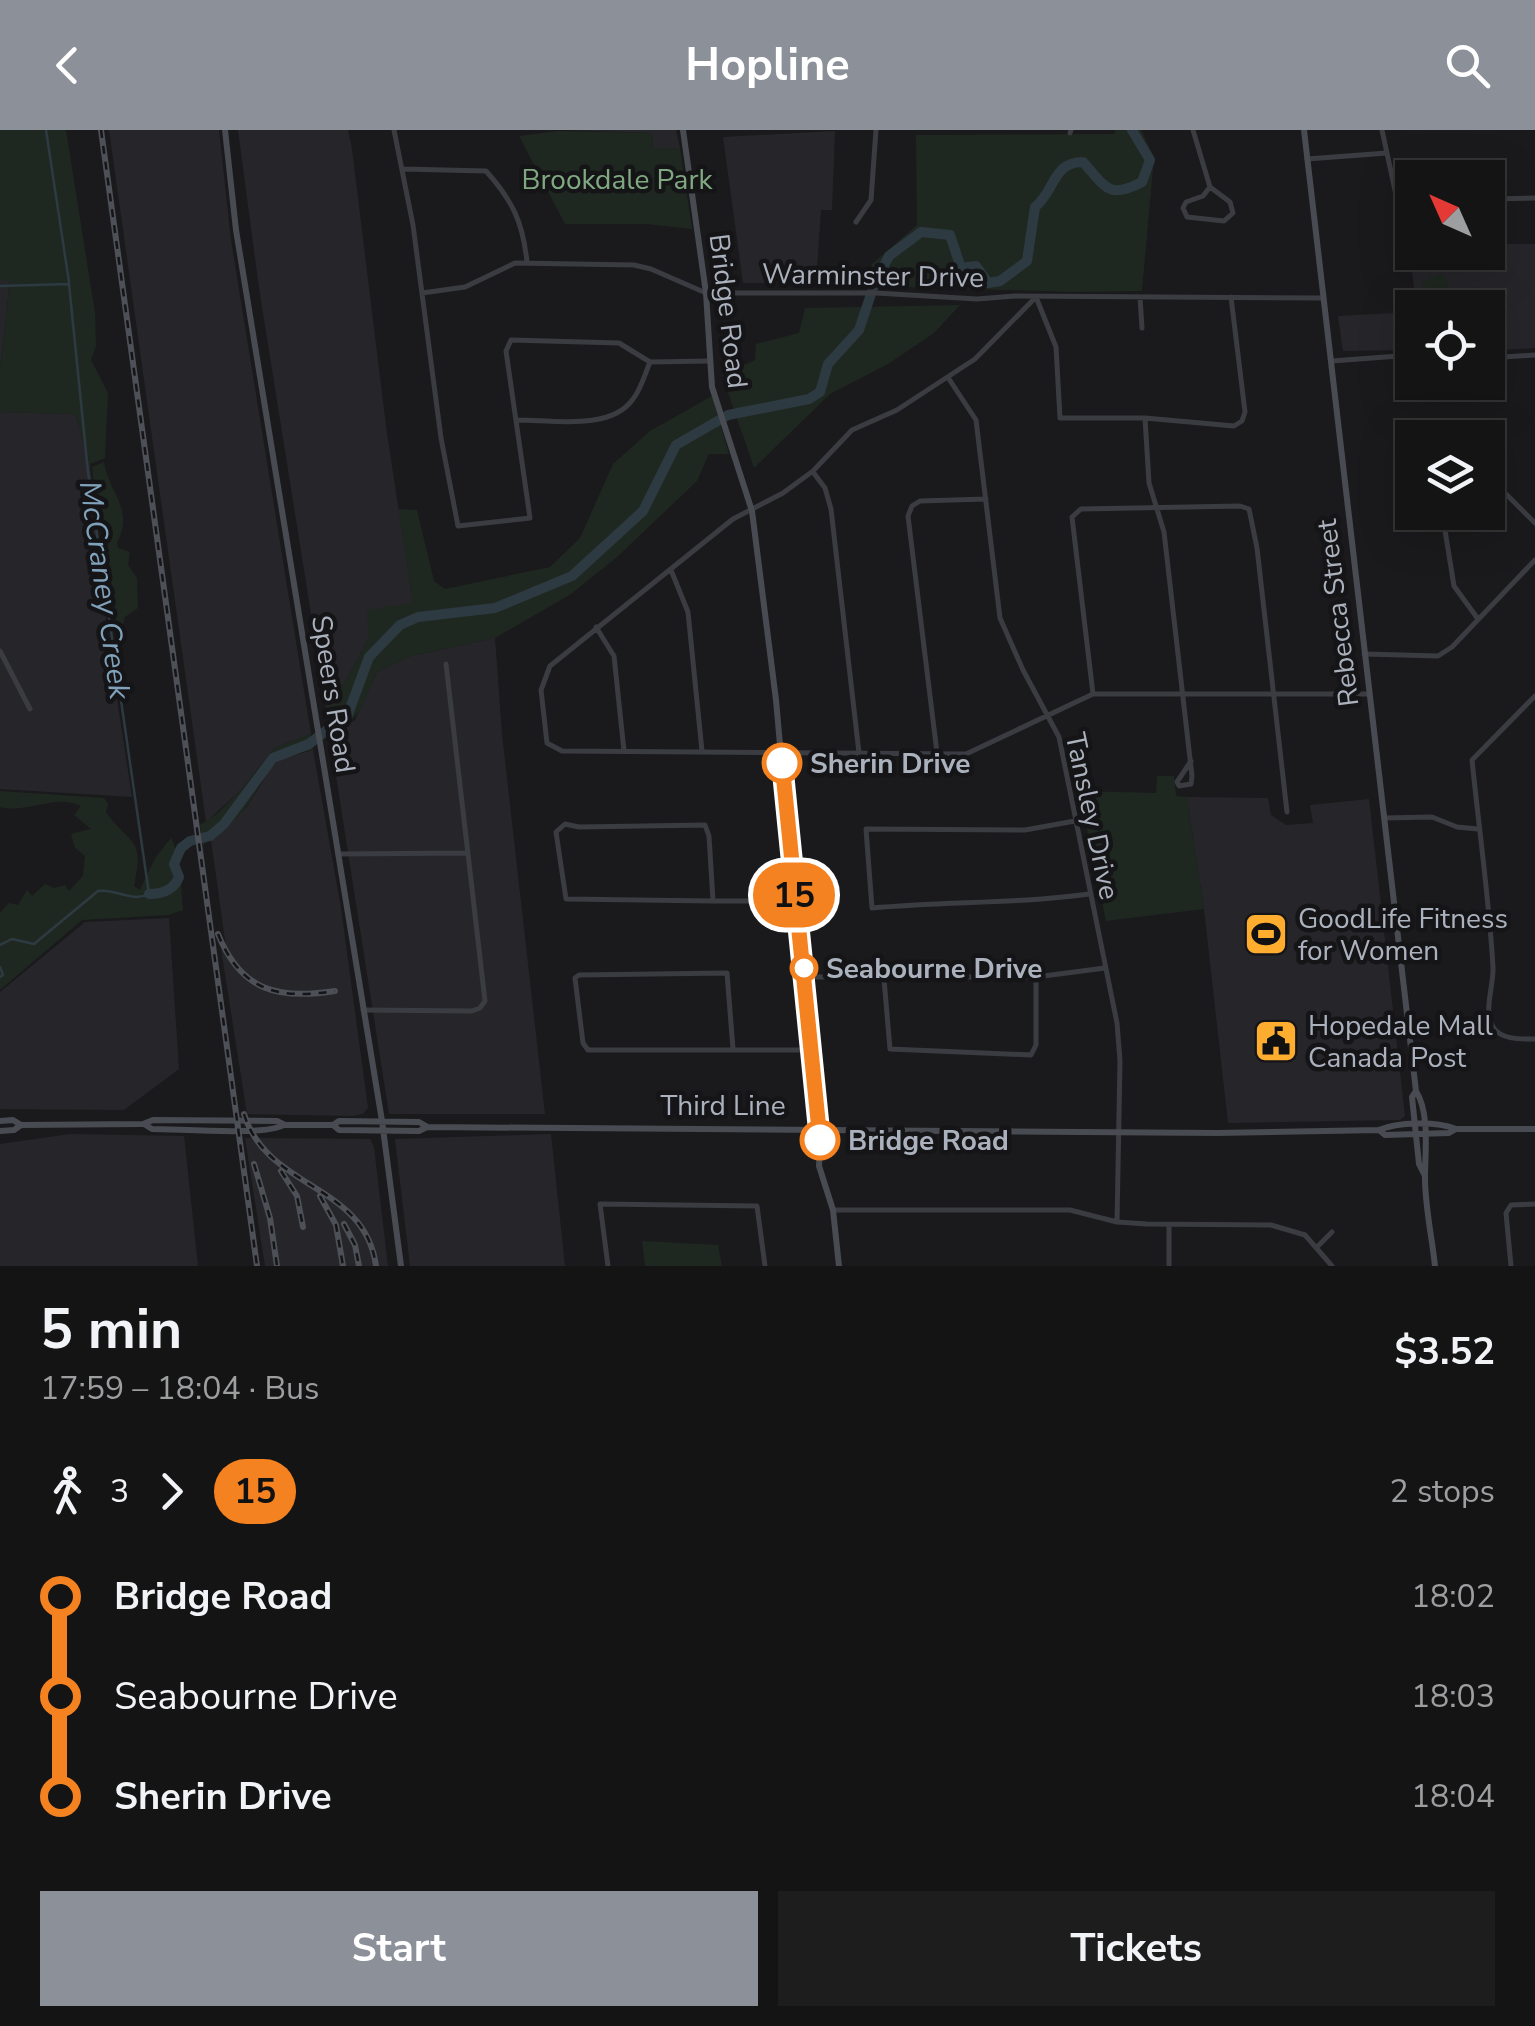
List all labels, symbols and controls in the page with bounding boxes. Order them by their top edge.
text: Hopline [685,35,850,96]
icon: back [40,38,95,93]
icon: search [1440,38,1495,93]
north arrow [1395,160,1505,270]
map controls [1395,160,1505,530]
park label: Brookdale Park [522,161,713,199]
street label: Bridge Road [700,232,756,391]
street label: Warminster Drive [762,255,984,297]
button: locate [1395,290,1505,400]
button: layers [1395,420,1505,530]
water label: McCraney Creek [69,478,140,703]
street label: Rebecca Street [1308,517,1368,709]
street label: Speers Road [302,613,364,776]
street label: Tansley Drive [1056,729,1128,903]
marker: Sherin Drive [763,744,801,782]
place label: Sherin Drive [810,745,970,783]
line badge: 15 [749,862,839,928]
text: 15 [773,872,815,919]
place label: GoodLife Fitness for Women [1298,900,1508,970]
sports icon: GoodLife Fitness for Women [1243,911,1289,957]
place label: Seabourne Drive [826,950,1043,988]
marker: Seabourne Drive [791,955,817,981]
place label: Hopedale Mall Canada Post [1308,1007,1494,1077]
public building icon: Hopedale Mall Canada Post [1253,1018,1299,1064]
street label: Third Line [660,1087,786,1125]
marker: Bridge Road [801,1121,839,1159]
place label: Bridge Road [848,1122,1009,1160]
text: 5 min [40,1292,182,1367]
text: $3.52 [1394,1326,1495,1377]
text: 17:59 – 18:04 · Bus [40,1367,319,1410]
icon: walk [40,1464,95,1519]
icon: forward [144,1464,199,1519]
text: 15 [234,1468,276,1515]
text: 3 [110,1470,129,1513]
text: 2 stops [1389,1470,1495,1513]
text: Bridge Road [114,1571,332,1622]
text: 18:02 [1411,1575,1495,1618]
text: Seabourne Drive [114,1671,398,1722]
text: 18:03 [1411,1675,1495,1718]
text: Sherin Drive [114,1771,332,1822]
text: 18:04 [1411,1775,1495,1818]
button: Start [40,1891,758,2006]
button: Tickets [778,1891,1495,2006]

